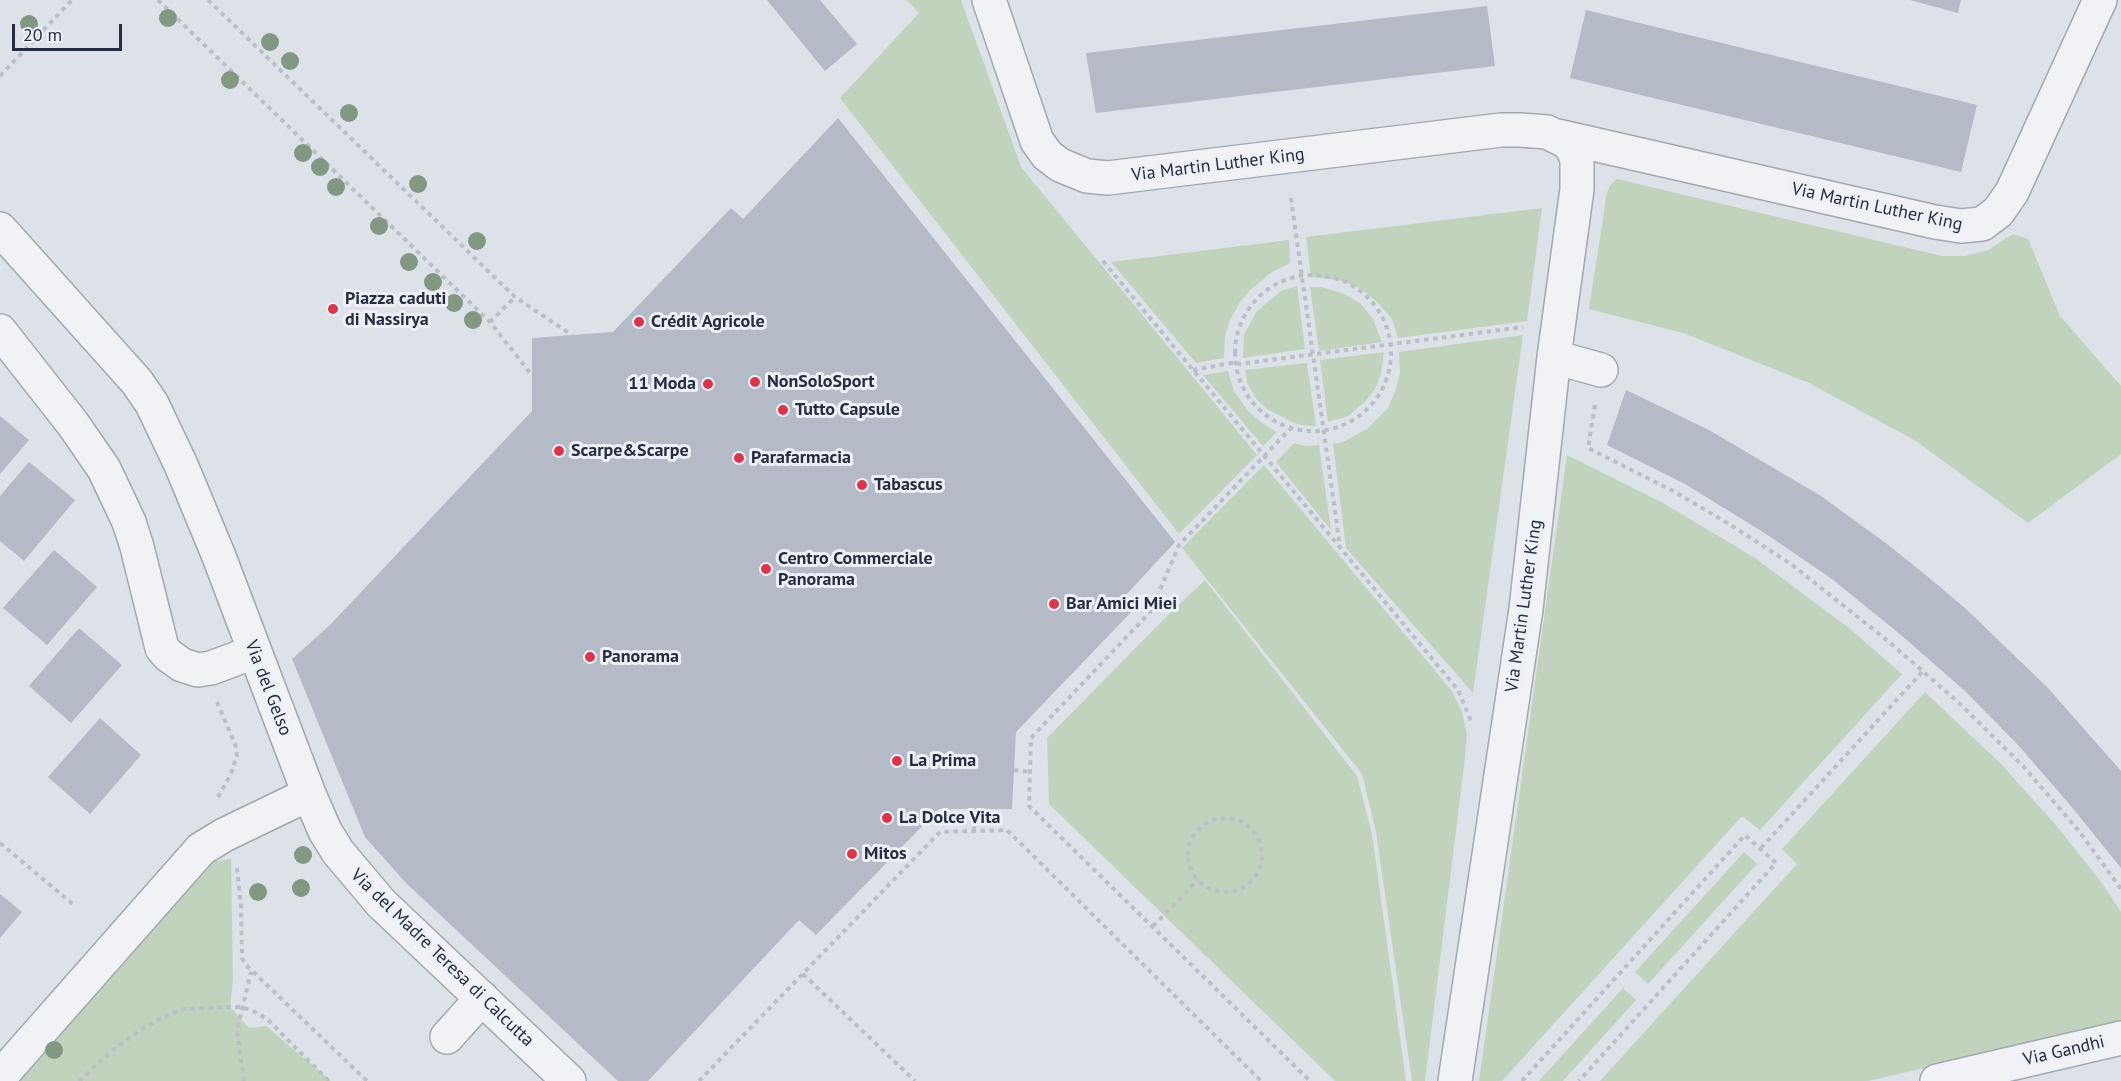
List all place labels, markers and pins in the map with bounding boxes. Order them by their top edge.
place label: Piazza caduti di Nassirya [345,288,446,330]
marker: Piazza caduti di Nassirya [326,302,340,316]
place label: Crédit Agricole [651,311,765,333]
marker: Crédit Agricole [632,315,646,329]
place label: NonSoloSport [767,371,875,393]
place label: 11 Moda [628,373,696,395]
marker: NonSoloSport [748,375,762,389]
marker: 11 Moda [701,377,715,391]
place label: Tutto Capsule [795,399,900,421]
marker: Tutto Capsule [776,403,790,417]
place label: Scarpe&Scarpe [571,440,689,462]
marker: Scarpe&Scarpe [552,444,566,458]
place label: Parafarmacia [751,447,851,469]
marker: Parafarmacia [732,451,746,465]
place label: Tabascus [874,474,943,496]
marker: Tabascus [855,478,869,492]
place label: Centro Commerciale Panorama [778,548,933,590]
marker: Centro Commerciale Panorama [759,562,773,576]
place label: Bar Amici Miei [1066,593,1177,615]
marker: Bar Amici Miei [1047,597,1061,611]
place label: Panorama [602,646,679,668]
marker: Panorama [583,650,597,664]
place label: La Prima [909,750,976,772]
marker: La Prima [890,754,904,768]
place label: La Dolce Vita [899,807,1000,829]
marker: La Dolce Vita [880,811,894,825]
place label: Mitos [864,843,907,865]
marker: Mitos [845,847,859,861]

